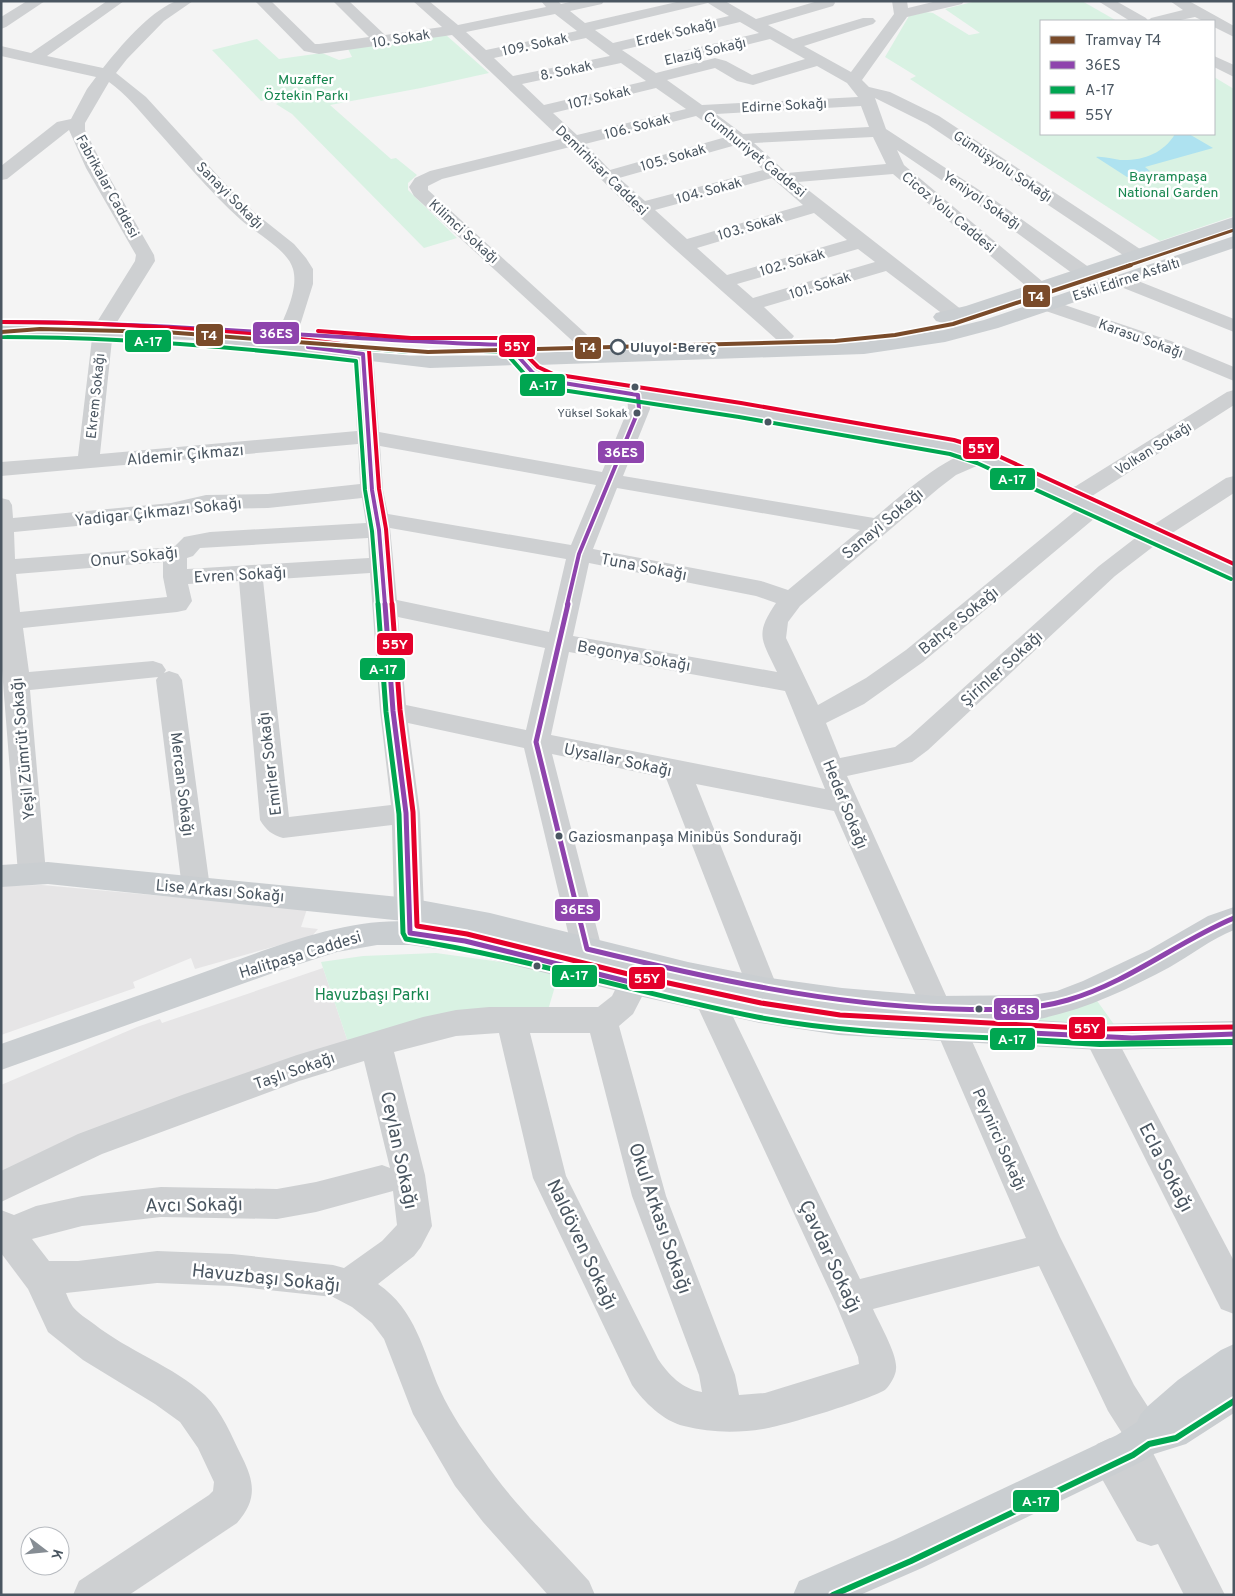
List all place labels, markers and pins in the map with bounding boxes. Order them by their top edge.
marker: Uluyol-Bereç [610,339,626,355]
place label: Uluyol-Bereç [630,340,717,357]
unlabelled marker [630,382,640,392]
place label: Yüksel Sokak [557,406,628,422]
marker: Yüksel Sokak [632,408,642,418]
unlabelled marker [763,417,773,427]
place label: Gaziosmanpaşa Minibüs Sondurağı [568,829,801,848]
marker: Gaziosmanpaşa Minibüs Sondurağı [554,831,564,841]
unlabelled marker [532,961,542,971]
unlabelled marker [974,1004,984,1014]

